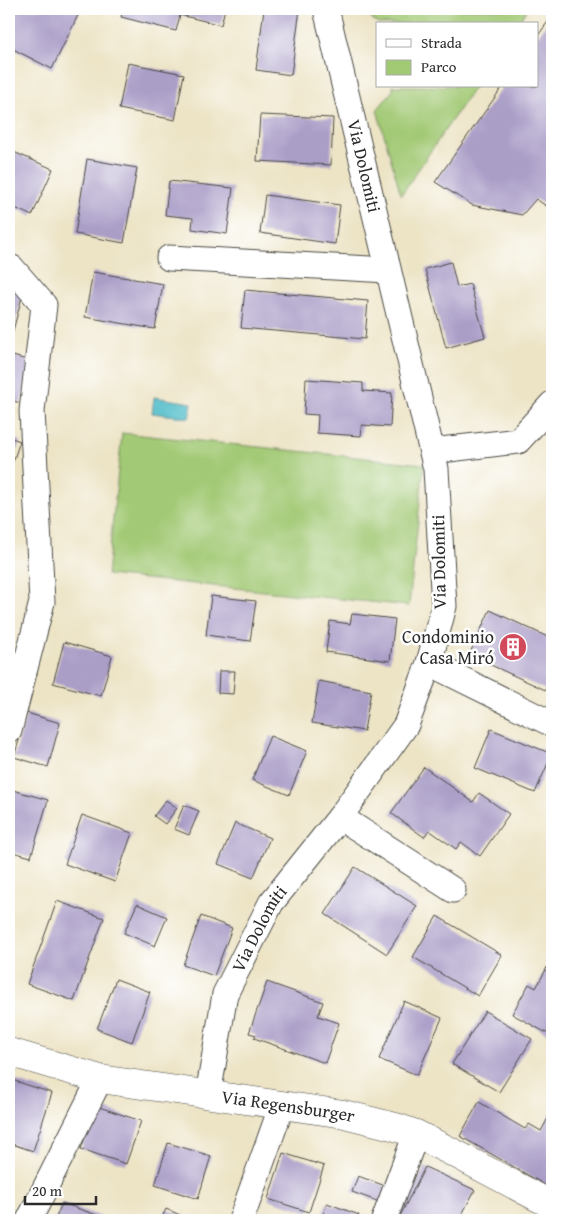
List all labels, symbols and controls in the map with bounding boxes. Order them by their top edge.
legend [376,22,538,88]
text: Strada [421,32,462,53]
text: Parco [421,56,457,77]
street label: Via Dolomiti [341,117,388,215]
street label: Via Dolomiti [424,514,453,610]
place label: Condominio Casa Miró [402,623,494,671]
building icon: Condominio Casa Miró [498,632,528,662]
street label: Via Dolomiti [224,879,293,977]
street label: Via Regensburger [220,1083,358,1129]
scale bar [25,1174,96,1206]
text: 20 m [32,1180,63,1201]

